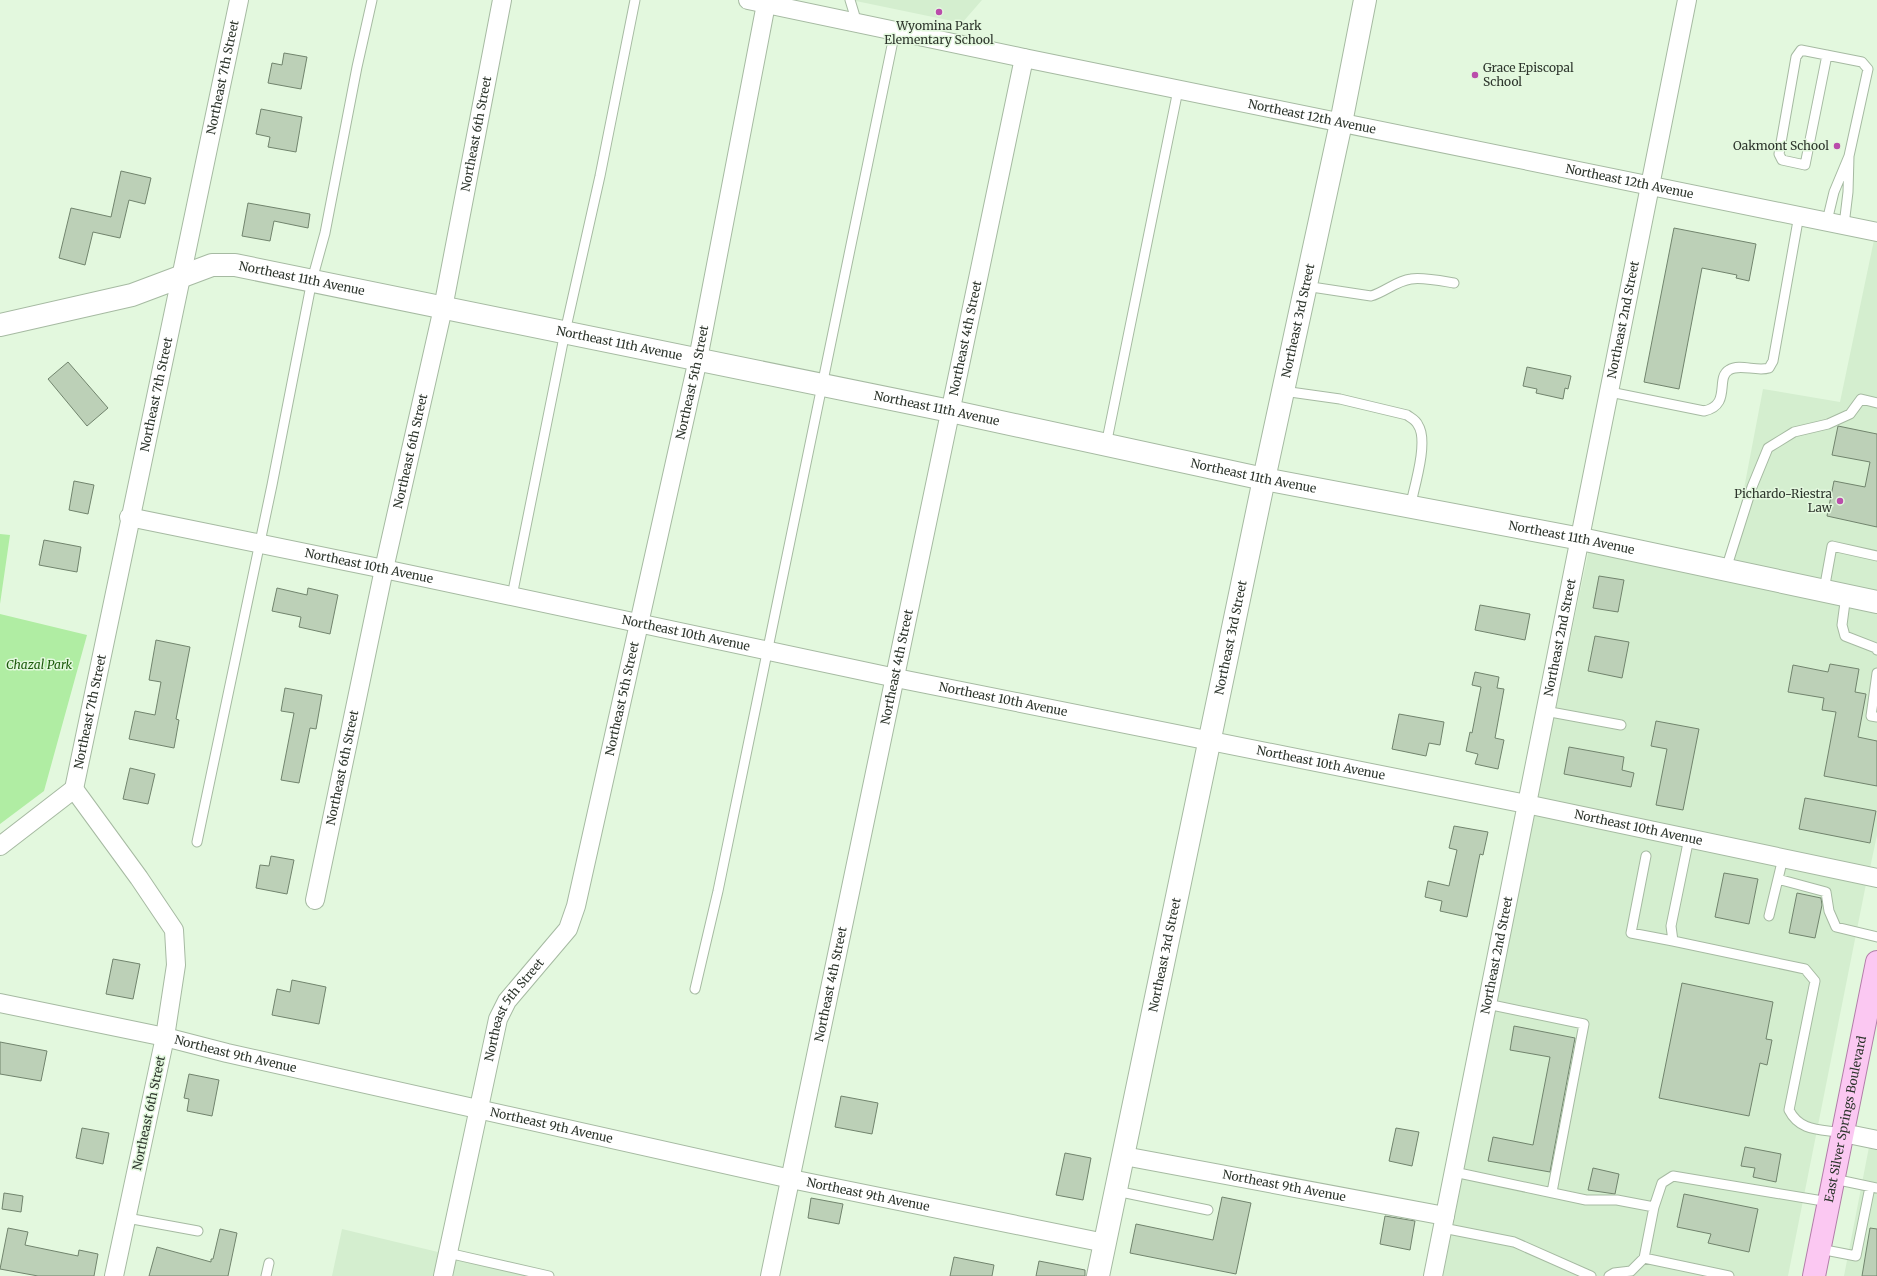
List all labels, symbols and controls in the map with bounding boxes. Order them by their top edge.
marker: Wyomina Park Elementary School [934,7,944,17]
street label: Northeast 7th Street [203,18,242,136]
place label: Wyomina Park Elementary School [884,18,994,47]
place label: Grace Episcopal School [1483,60,1574,89]
marker: Grace Episcopal School [1470,70,1480,80]
street label: Northeast 6th Street [457,74,494,193]
street label: Northeast 12th Avenue [1247,96,1377,137]
place label: Oakmont School [1733,138,1829,153]
marker: Oakmont School [1832,141,1842,151]
street label: Northeast 12th Avenue [1564,161,1695,201]
street label: Northeast 11th Avenue [238,258,366,298]
street label: Northeast 2nd Street [1604,259,1642,380]
street label: Northeast 3rd Street [1278,262,1317,379]
street label: Northeast 4th Street [946,279,984,397]
street label: Northeast 11th Avenue [555,323,684,363]
street label: Northeast 5th Street [672,324,711,441]
street label: Northeast 7th Street [137,335,175,453]
street label: Northeast 11th Avenue [873,388,1001,429]
street label: Northeast 6th Street [390,392,430,510]
street label: Northeast 11th Avenue [1189,455,1318,496]
place label: Pichardo-Riestra Law [1734,486,1833,515]
marker: Pichardo-Riestra Law [1835,496,1845,506]
street label: Northeast 11th Avenue [1508,517,1636,557]
street label: Northeast 10th Avenue [304,545,435,586]
street label: Northeast 2nd Street [1541,577,1579,698]
street label: Northeast 3rd Street [1211,579,1250,696]
street label: Northeast 4th Street [877,608,916,726]
street label: Northeast 10th Avenue [621,612,751,654]
street label: Northeast 5th Street [602,640,642,757]
street label: Northeast 7th Street [70,653,109,770]
park label: Chazal Park [6,657,73,672]
street label: Northeast 10th Avenue [938,679,1069,719]
street label: Northeast 6th Street [323,709,361,827]
street label: Northeast 10th Avenue [1255,742,1386,783]
street label: Northeast 10th Avenue [1573,806,1704,848]
street label: Northeast 2nd Street [1477,895,1515,1015]
street label: Northeast 3rd Street [1145,896,1184,1013]
street label: Northeast 4th Street [811,925,850,1043]
street label: Northeast 5th Street [481,955,547,1063]
street label: Northeast 9th Avenue [173,1032,298,1075]
street label: East Silver Springs Boulevard [1821,1034,1869,1204]
street label: Northeast 6th Street [129,1054,168,1172]
street label: Northeast 9th Avenue [489,1104,614,1146]
street label: Northeast 9th Avenue [1221,1167,1347,1204]
street label: Northeast 9th Avenue [805,1174,931,1214]

